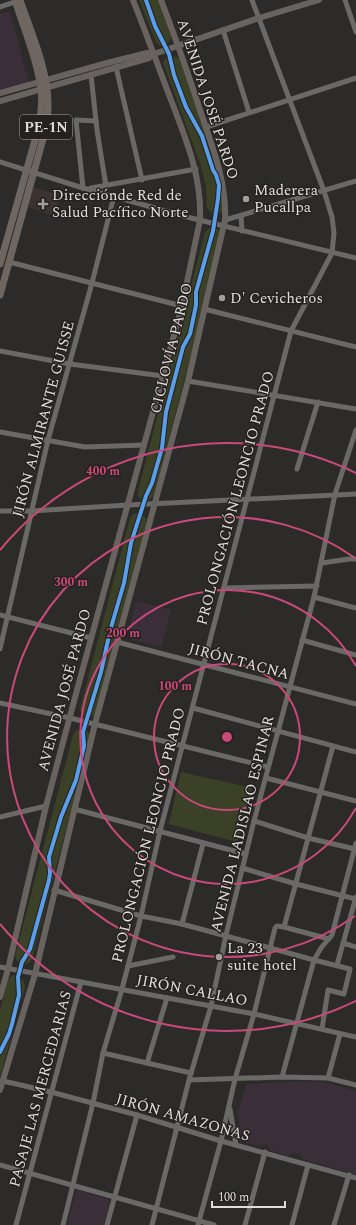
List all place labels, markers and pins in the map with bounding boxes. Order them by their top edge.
place label: Maderera Pucallpa [254,179,319,219]
place label: Direcciónde Red de Salud Pacífico Norte [52,184,188,224]
marker: Maderera Pucallpa [241,194,251,204]
marker: Direcciónde Red de Salud Pacífico Norte [37,198,49,210]
place label: D' Cevicheros [230,287,323,310]
marker: D' Cevicheros [217,293,227,303]
centre of rings [220,730,234,744]
place label: La 23 suite hotel [227,937,297,977]
marker: La 23 suite hotel [214,952,224,962]

